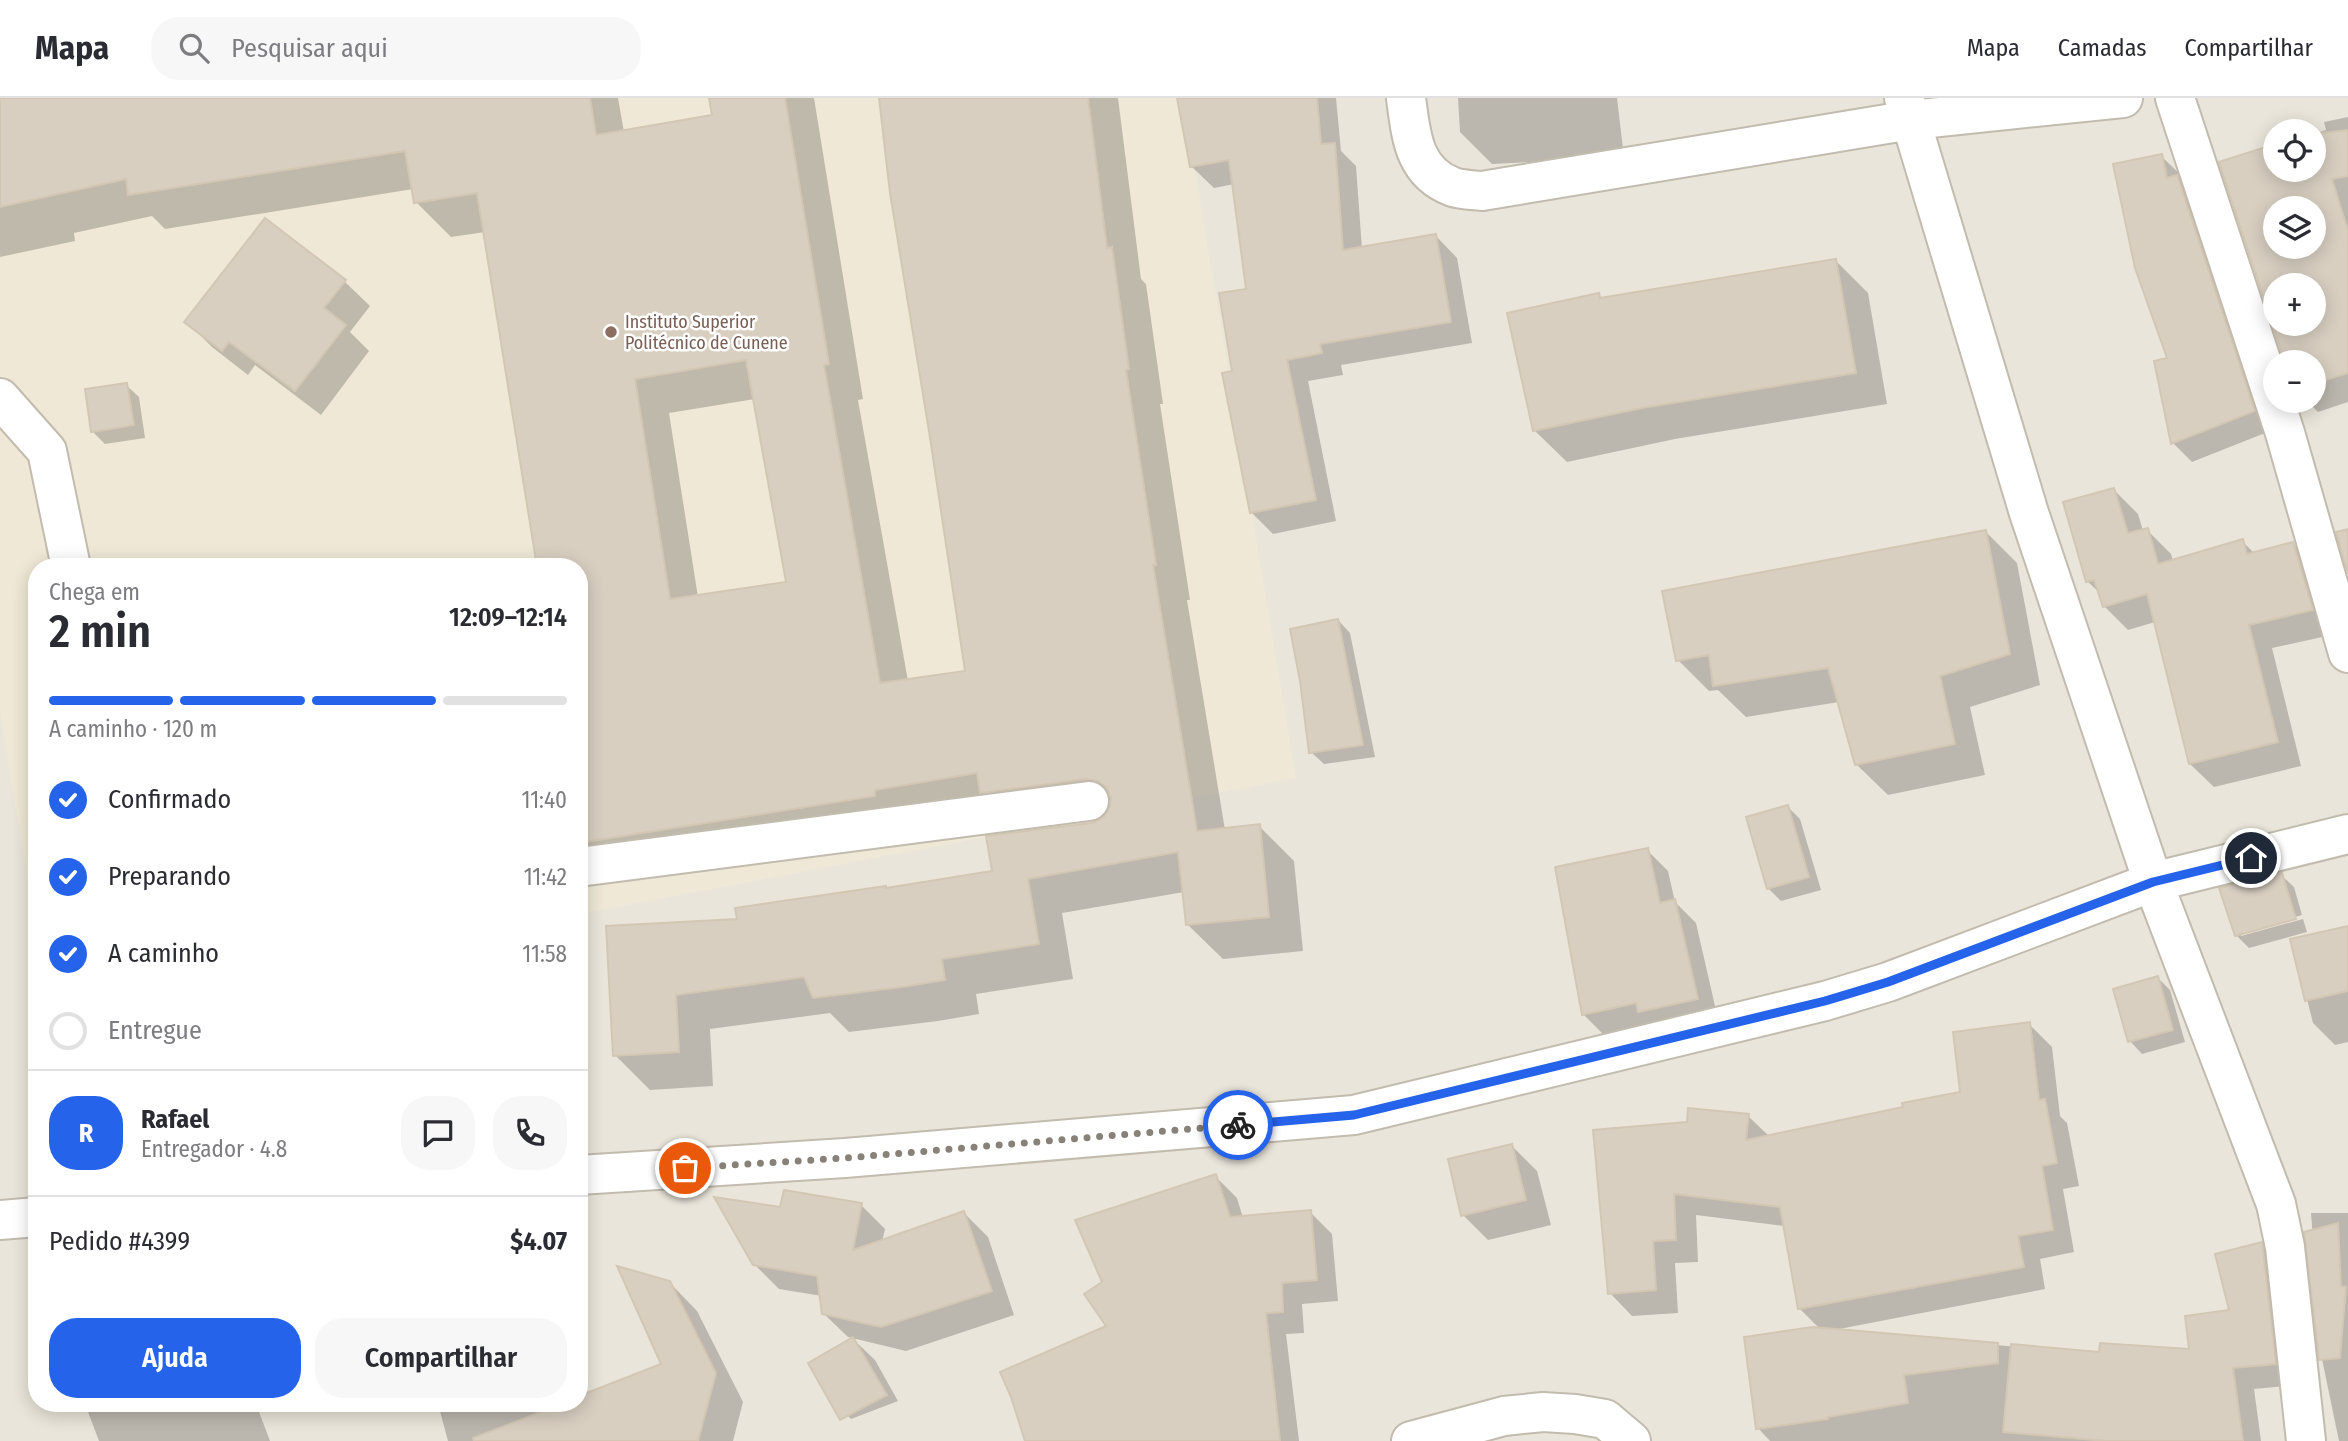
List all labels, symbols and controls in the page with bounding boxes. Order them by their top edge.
search box [151,17,641,80]
text: Mapa [35,28,109,68]
icon: search [175,29,213,67]
text: Pesquisar aqui [231,33,388,64]
text: Mapa [1967,34,2020,62]
text: Camadas [2058,34,2147,62]
text: Compartilhar [2185,34,2313,62]
map controls [2263,119,2326,413]
button: locate [2263,119,2326,182]
button: layers [2263,196,2326,259]
button: + [2263,273,2326,336]
place label: Instituto Superior Politécnico de Cunene [625,311,788,354]
marker: Instituto Superior Politécnico de Cunene [603,324,619,340]
button: − [2263,350,2326,413]
text: Chega em [49,578,140,606]
text: 12:09–12:14 [449,602,567,633]
text: 2 min [49,604,151,659]
text: A caminho · 120 m [49,715,217,743]
icon: check [49,781,87,819]
text: Confirmado [108,784,231,815]
text: 11:40 [522,786,567,814]
pin [2221,828,2281,888]
icon: home [2232,839,2270,877]
icon: check [49,858,87,896]
text: Preparando [108,861,231,892]
text: 11:42 [524,863,567,891]
icon: check [49,935,87,973]
text: A caminho [108,938,219,969]
text: 11:58 [522,940,567,968]
text: Entregue [108,1015,202,1046]
courier [1203,1090,1273,1160]
button: chat [401,1096,475,1170]
button: phone [493,1096,567,1170]
text: Rafael [141,1104,209,1135]
icon: bike [1219,1106,1257,1144]
text: R [79,1118,93,1149]
text: Entregador · 4.8 [141,1135,287,1163]
pin [655,1138,715,1198]
icon: bag [666,1149,704,1187]
text: Pedido #4399 [49,1226,190,1257]
text: $4.07 [510,1226,567,1257]
button: Ajuda [49,1318,301,1398]
button: Compartilhar [315,1318,567,1398]

